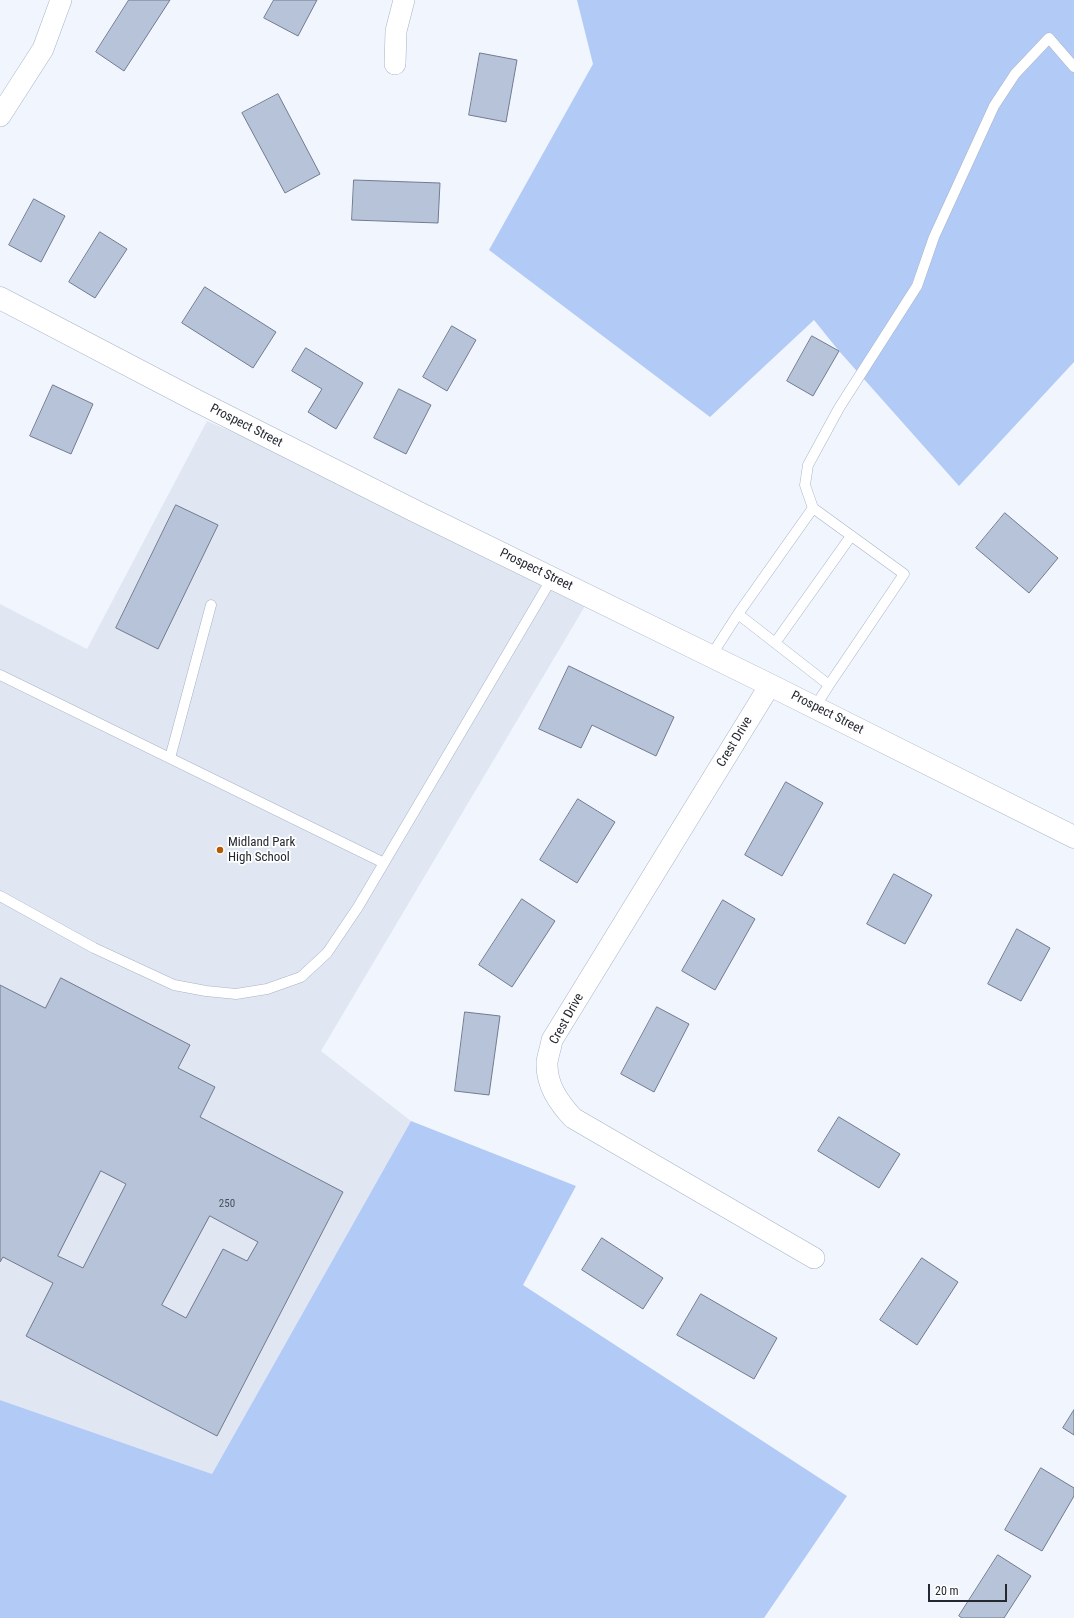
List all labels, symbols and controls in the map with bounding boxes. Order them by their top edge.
street label: Prospect Street [207,401,285,451]
street label: Prospect Street [497,546,575,594]
street label: Prospect Street [788,688,866,738]
street label: Crest Drive [714,714,756,770]
place label: Midland Park High School [228,835,295,866]
marker: Midland Park High School [215,845,225,855]
street label: Crest Drive [547,991,587,1047]
house number: 250 [219,1197,235,1211]
scale bar [930,1576,1009,1602]
text: 20 m [935,1584,959,1598]

